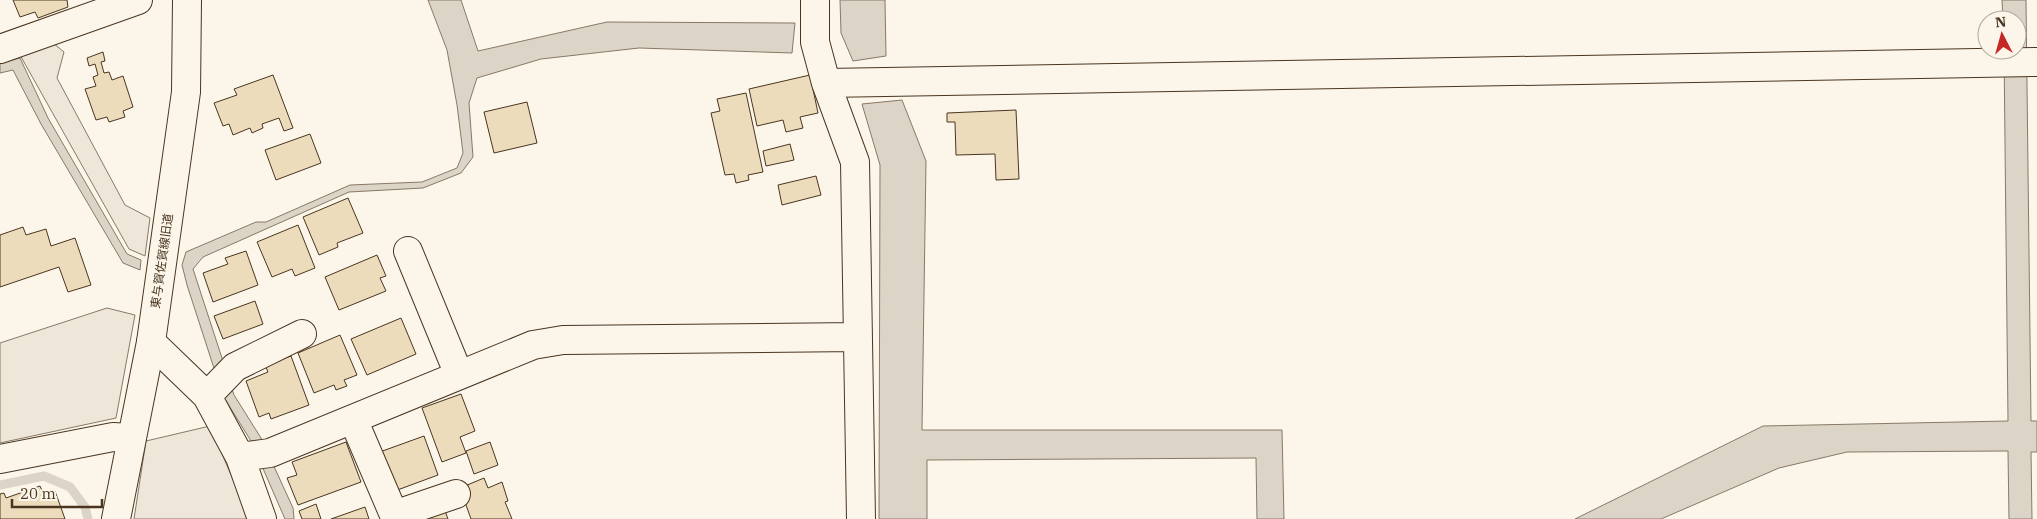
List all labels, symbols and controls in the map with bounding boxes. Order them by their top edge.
north arrow [1977,10,2027,60]
text: N [1994,13,2007,32]
street label: 東与賀佐賀線旧道 [147,212,176,310]
scale bar [12,476,102,508]
text: 20 m [20,484,56,503]

